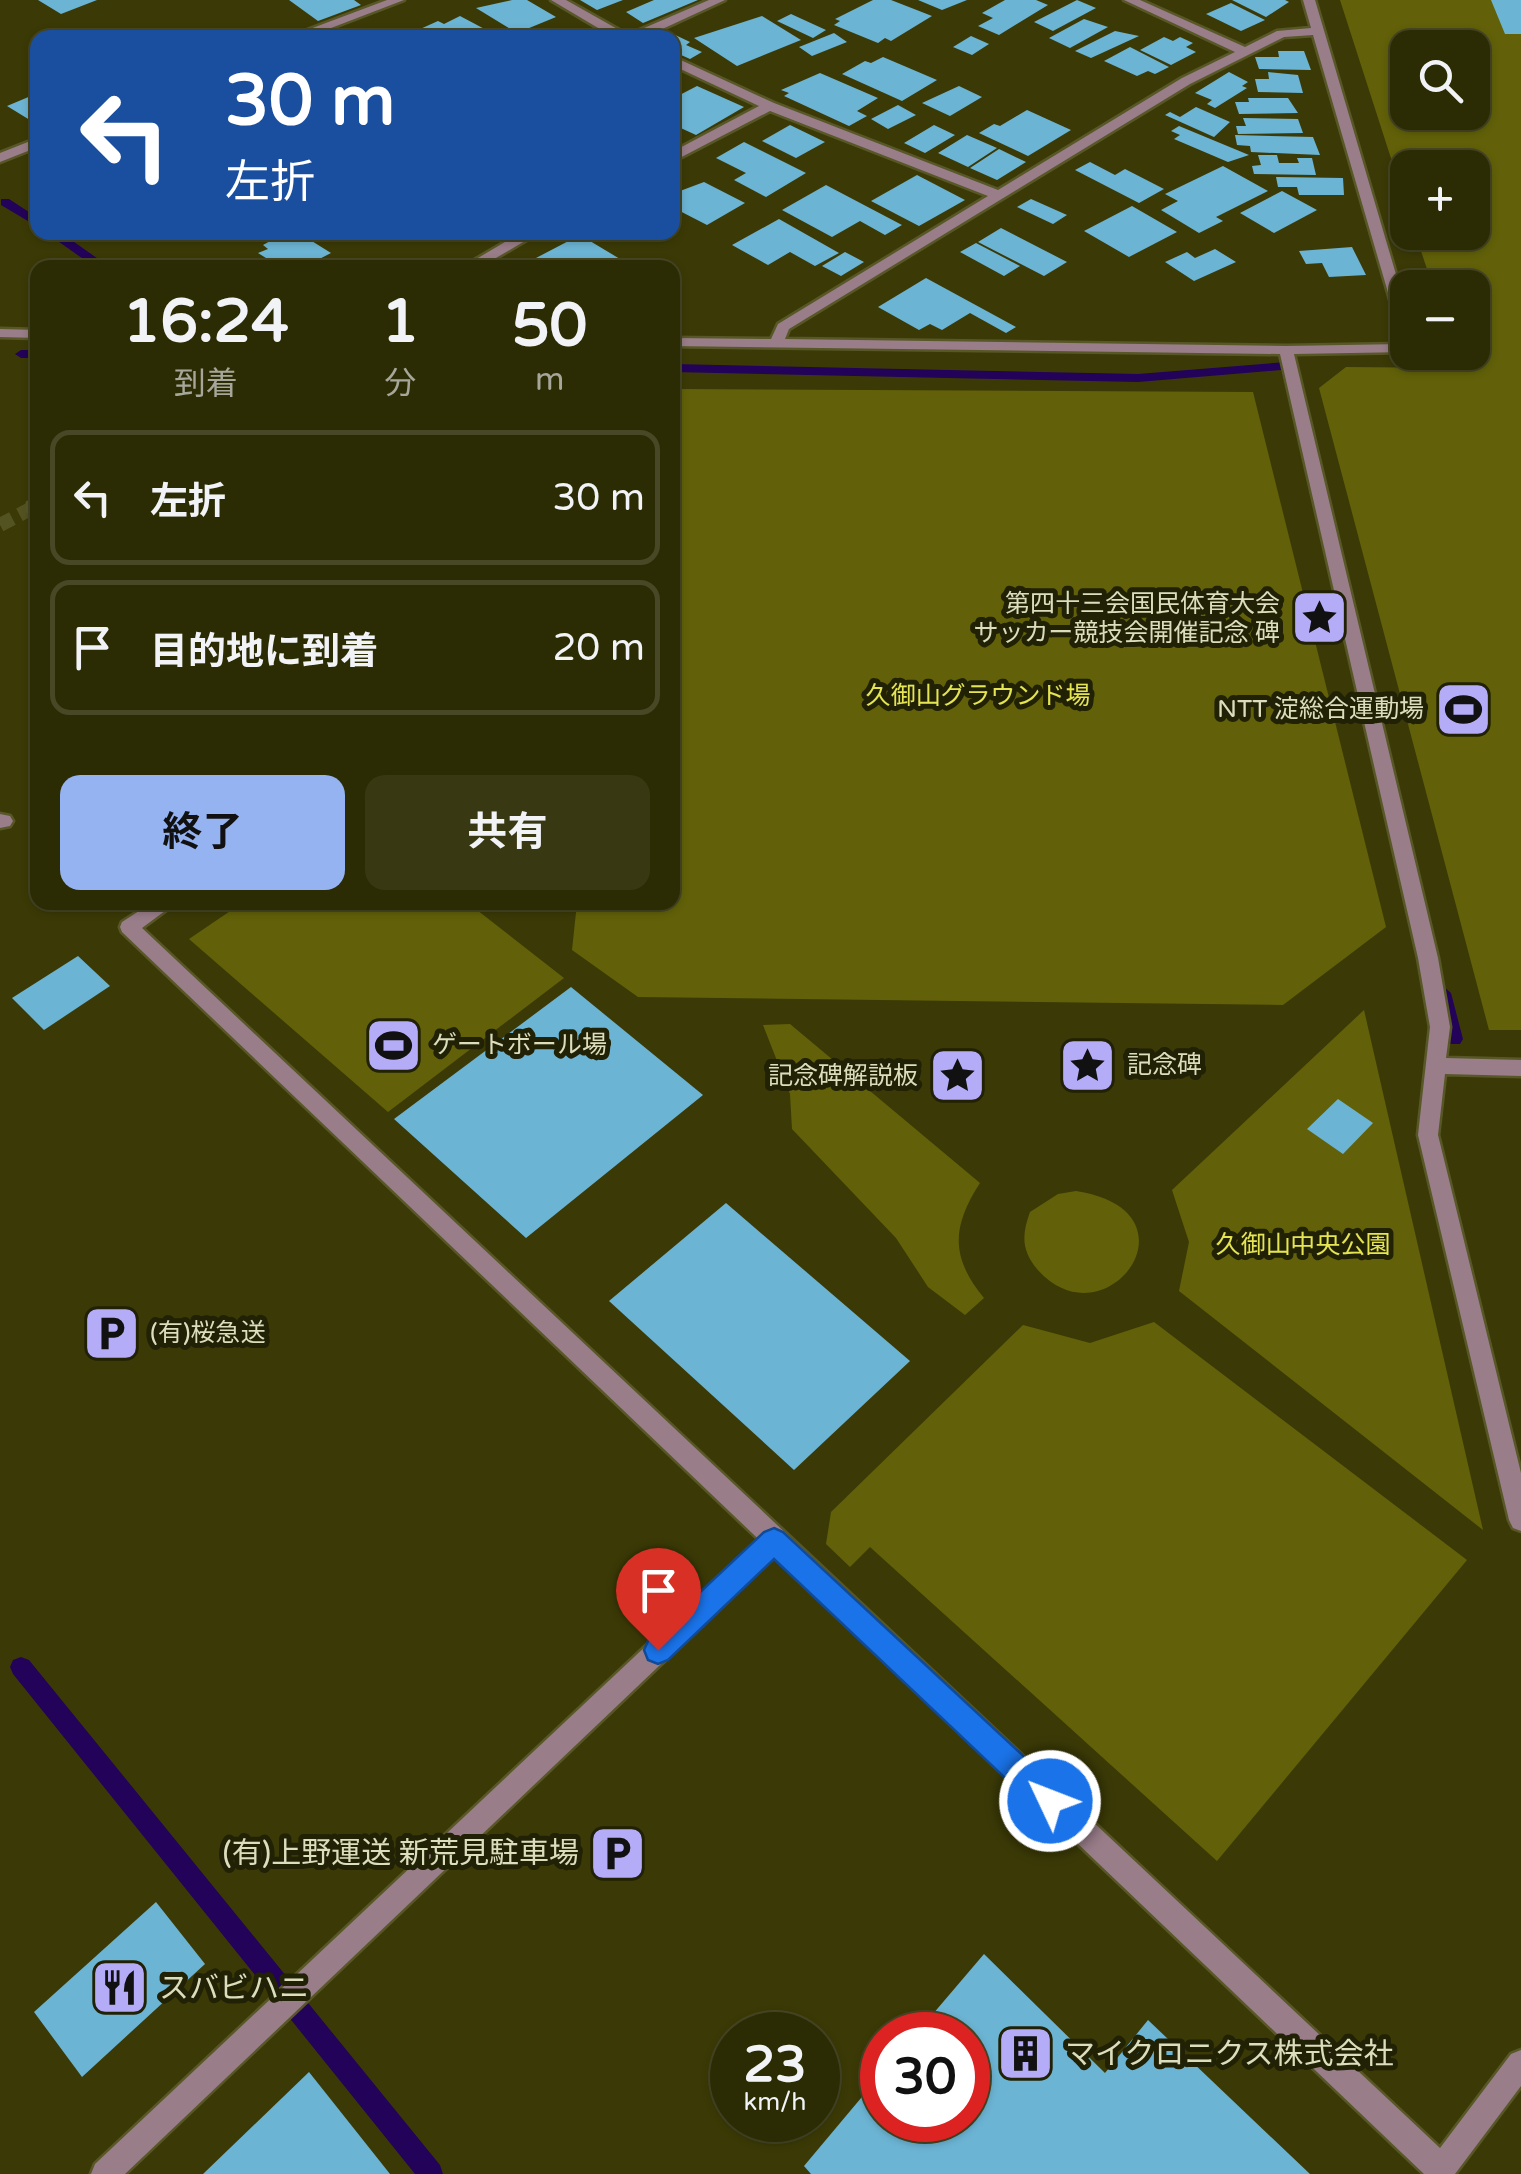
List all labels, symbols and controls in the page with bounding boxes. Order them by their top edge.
map controls [1390,30,1490,370]
button: search [1390,30,1490,130]
text: 30 m [225,60,395,144]
icon: left [60,70,190,200]
button: + [1390,150,1490,250]
text: 左折 [225,156,315,210]
button: − [1390,270,1490,370]
text: 16:24 [123,286,289,358]
text: 1 [382,286,419,358]
text: 50 [512,290,587,362]
text: m [535,361,564,399]
text: 到着 [174,365,238,403]
text: 分 [384,365,416,403]
icon: left [65,470,120,525]
text: 30 m [553,475,645,521]
text: 左折 [150,479,226,525]
place icon: 第四十三会国民体育大会 サッカー競技会開催記念 碑 [1289,588,1349,648]
place label: 第四十三会国民体育大会 サッカー競技会開催記念 碑 [973,589,1280,648]
icon: arrive [65,620,120,675]
text: 20 m [553,625,645,671]
text: 目的地に到着 [150,629,378,675]
sports icon: NTT 淀総合運動場 [1433,679,1493,739]
park label: 久御山グラウンド場 [865,681,1091,711]
place label: NTT 淀総合運動場 [1217,694,1424,724]
button: 終了 [60,775,345,890]
button: 共有 [365,775,650,890]
sports icon: ゲートボール場 [363,1015,423,1075]
place label: ゲートボール場 [432,1030,607,1060]
place icon: 記念碑 [1058,1035,1118,1095]
place icon: 記念碑解説板 [927,1046,987,1106]
place label: 記念碑 [1127,1050,1202,1080]
place label: 記念碑解説板 [768,1061,918,1091]
park label: 久御山中央公園 [1215,1230,1391,1260]
parking icon: (有)桜急送 [81,1303,141,1363]
place label: (有)桜急送 [150,1318,266,1348]
pin [616,1548,701,1651]
icon: arrive [631,1563,686,1618]
position arrow [998,1749,1102,1853]
parking icon: (有)上野運送 新荒見駐車場 [588,1823,648,1883]
place label: (有)上野運送 新荒見駐車場 [222,1835,579,1872]
restaurant icon: スバビハニ [90,1958,150,2018]
place label: スバビハニ [159,1970,309,2007]
speed limit sign: 30 [860,2012,990,2142]
building icon: マイクロニクス株式会社 [996,2024,1056,2084]
text: 23 [744,2035,806,2095]
place label: マイクロニクス株式会社 [1065,2036,1394,2073]
text: km/h [744,2087,806,2117]

